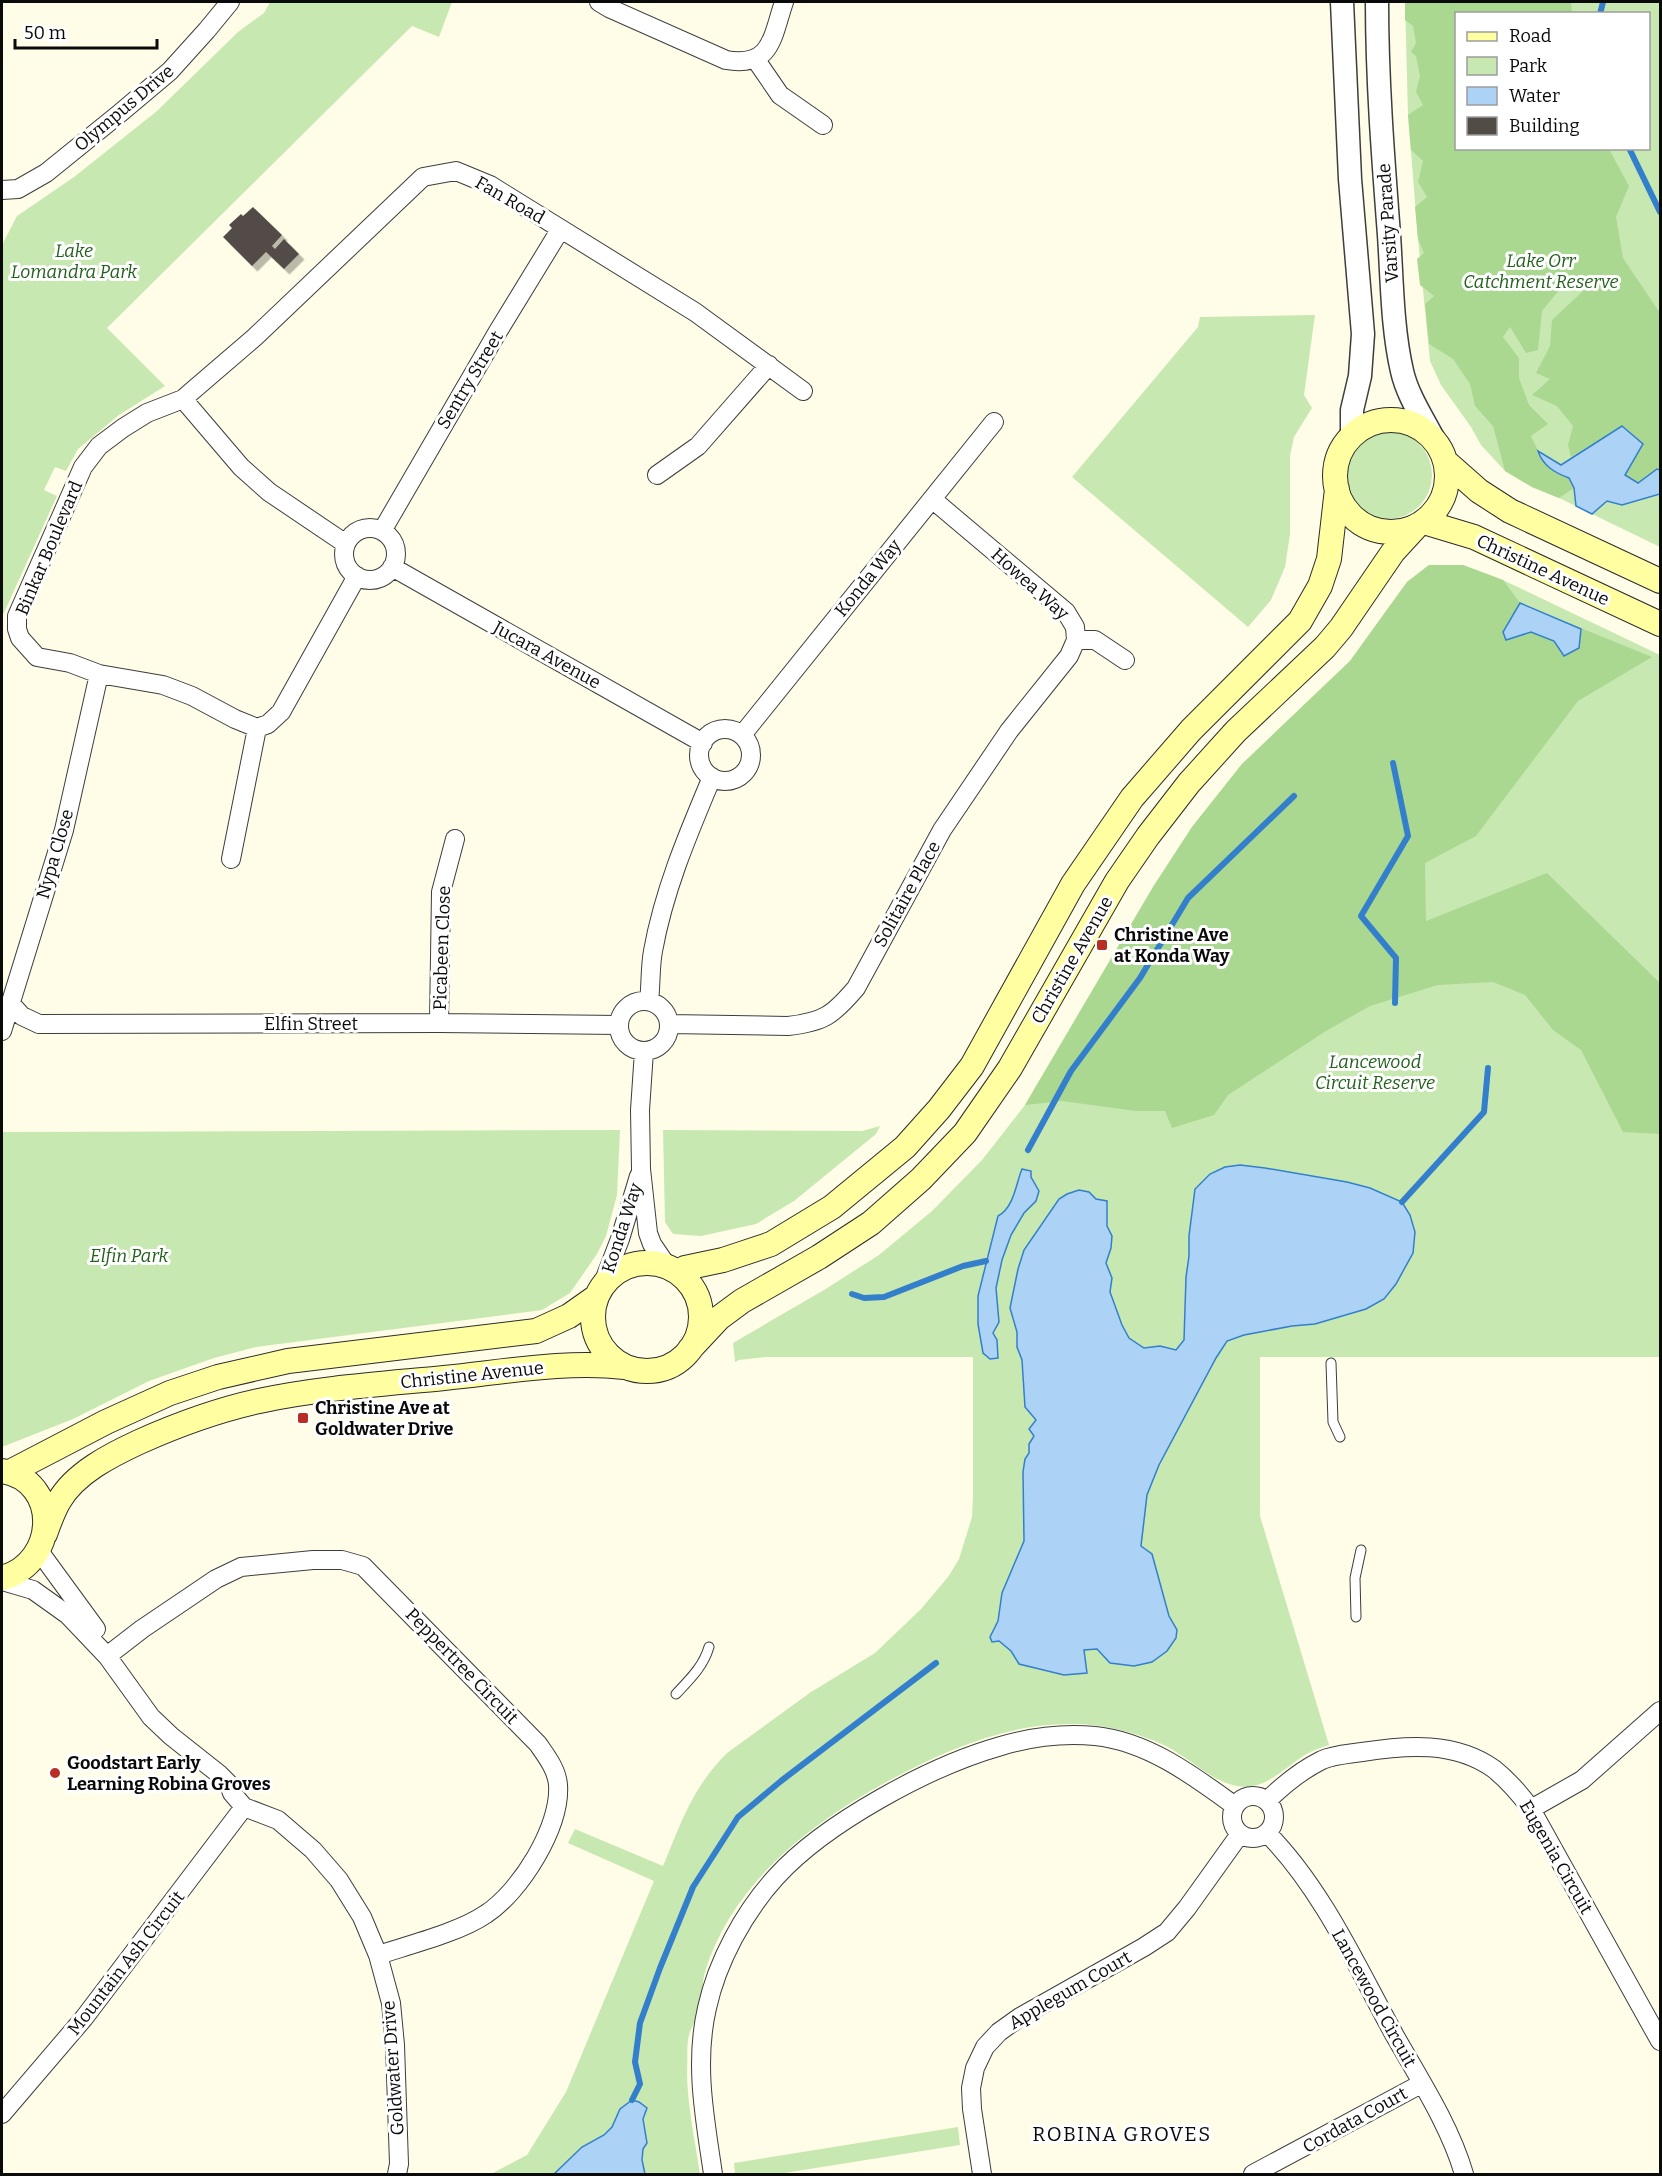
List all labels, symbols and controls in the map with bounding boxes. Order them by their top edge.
scale bar [15,12,158,50]
legend [1455,12,1650,150]
text: 50 m [24,22,66,44]
text: Road [1509,25,1552,47]
text: Park [1509,55,1548,77]
street label: Olympus Drive [70,60,178,156]
text: Water [1509,85,1560,107]
text: Building [1509,115,1580,137]
street label: Varsity Parade [1373,162,1403,284]
street label: Fan Road [471,171,549,229]
park label: Lake Lomandra Park [11,240,137,283]
park label: Lake Orr Catchment Reserve [1463,250,1619,293]
street label: Sentry Street [432,327,508,433]
street label: Binkar Boulevard [11,477,87,619]
street label: Christine Avenue [1473,530,1613,610]
street label: Konda Way [830,534,906,621]
street label: Howea Way [987,543,1074,625]
street label: Jucara Avenue [488,616,605,694]
street label: Nypa Close [32,807,78,901]
street label: Solitaire Place [869,837,945,951]
street label: Picabeen Close [429,885,455,1011]
street label: Christine Avenue [1026,892,1118,1028]
place label: Christine Ave at Konda Way [1114,924,1231,967]
marker: Christine Ave at Konda Way [1095,938,1109,952]
street label: Elfin Street [264,1013,358,1035]
park label: Lancewood Circuit Reserve [1315,1051,1435,1094]
street label: Konda Way [597,1180,647,1276]
park label: Elfin Park [90,1245,169,1267]
street label: Christine Avenue [399,1357,545,1393]
place label: Christine Ave at Goldwater Drive [315,1397,454,1440]
marker: Christine Ave at Goldwater Drive [296,1411,310,1425]
street label: Peppertree Circuit [401,1603,523,1729]
place label: Goodstart Early Learning Robina Groves [67,1752,271,1795]
marker: Goodstart Early Learning Robina Groves [48,1766,62,1780]
street label: Eugenia Circuit [1515,1796,1598,1918]
street label: Mountain Ash Circuit [63,1886,189,2040]
street label: Lancewood Circuit [1327,1925,1421,2071]
street label: Applegum Court [1005,1946,1136,2034]
street label: Goldwater Drive [377,2000,409,2136]
street label: Cordata Court [1299,2082,1412,2158]
district label: ROBINA GROVES [1032,2122,1212,2146]

